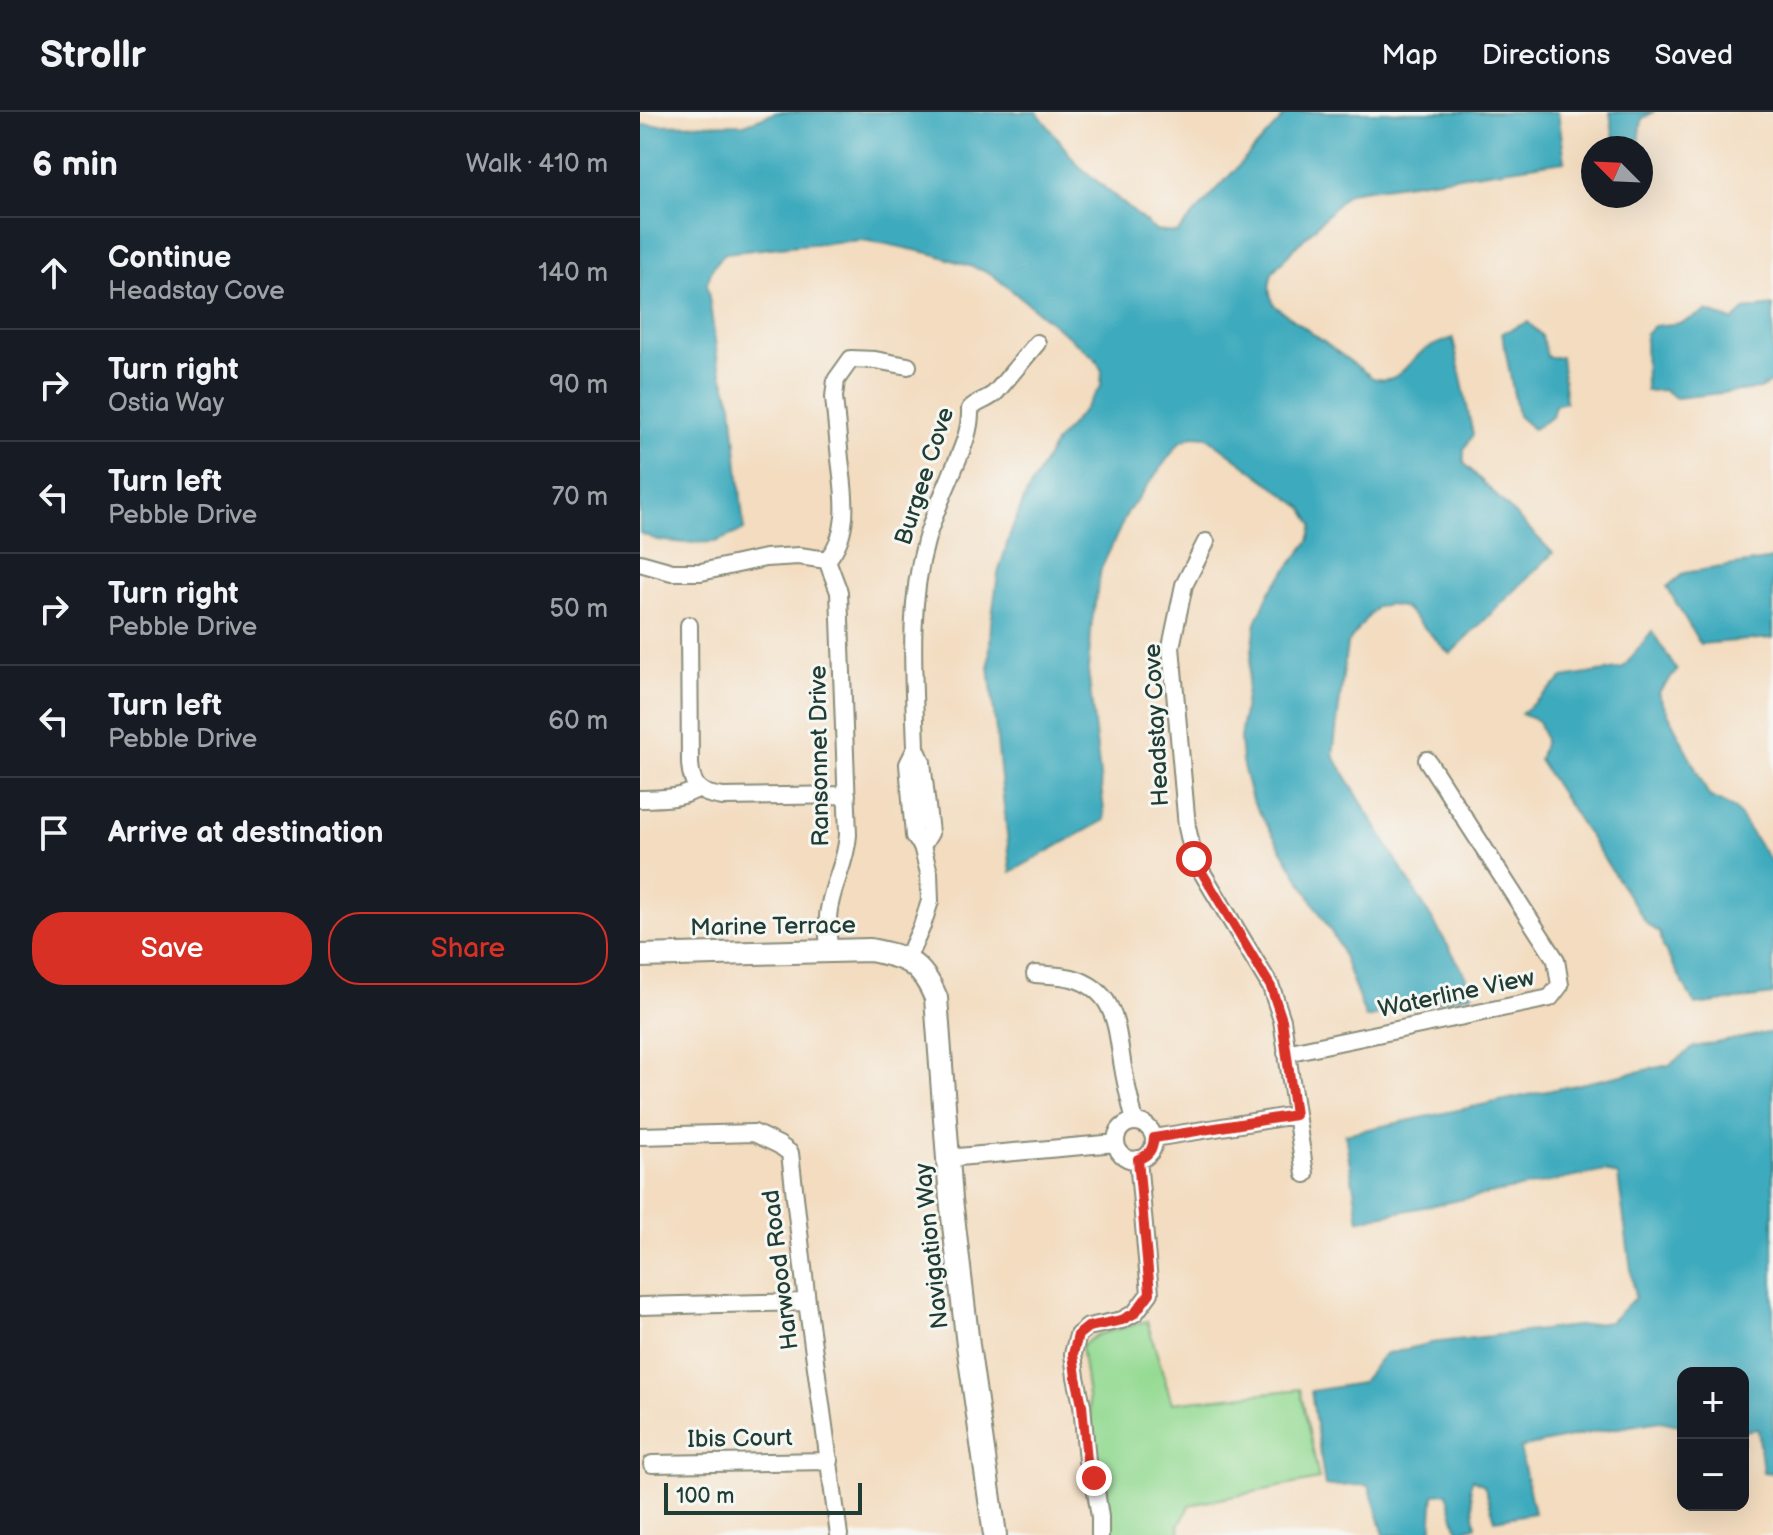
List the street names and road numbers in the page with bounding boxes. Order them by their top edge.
street label: Burgee Cove [889,404,960,549]
street label: Headstay Cove [1138,643,1175,807]
street label: Ransonnet Drive [803,665,836,847]
street label: Marine Terrace [690,911,856,942]
street label: Waterline View [1375,963,1537,1024]
street label: Navigation Way [908,1161,955,1330]
street label: Harwood Road [756,1188,805,1352]
street label: Ibis Court [687,1423,793,1454]

